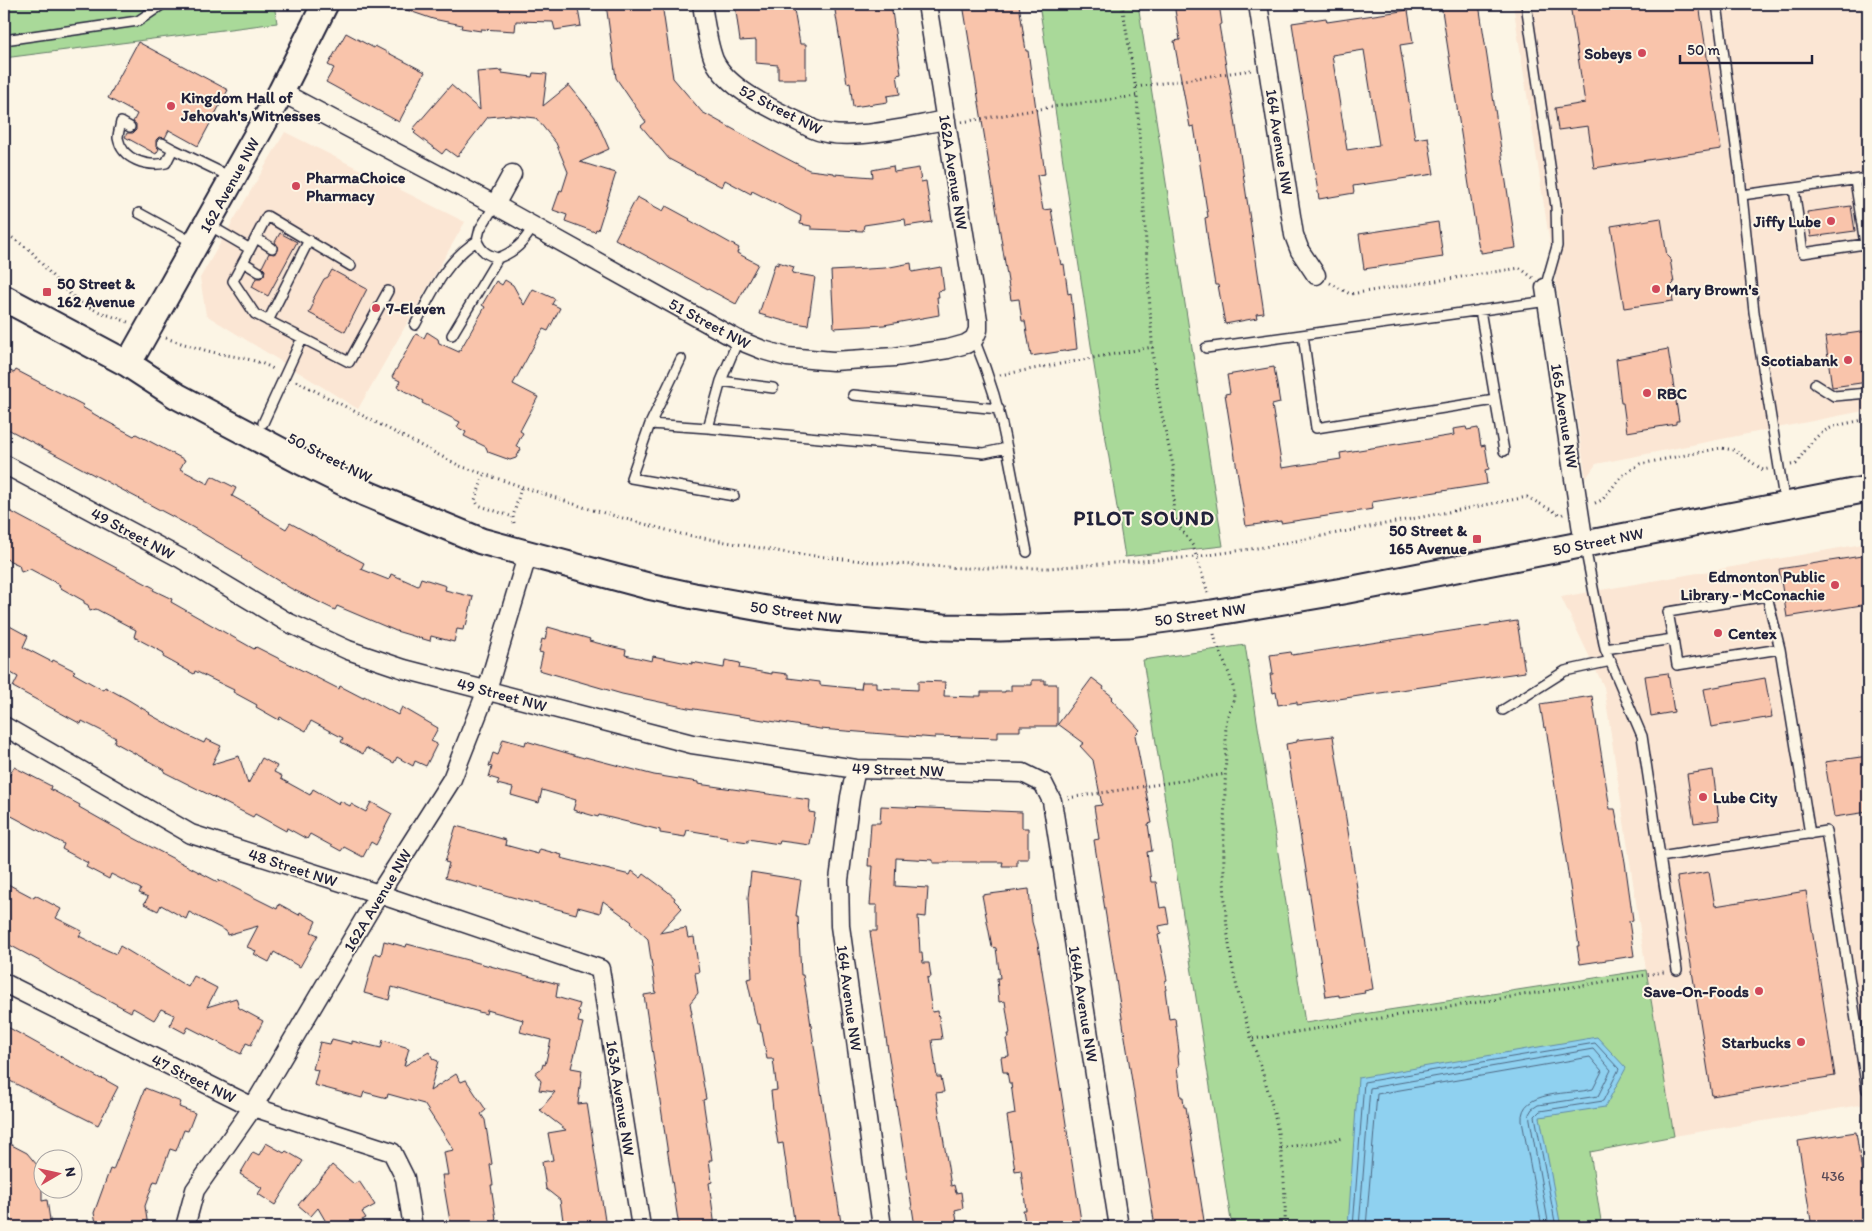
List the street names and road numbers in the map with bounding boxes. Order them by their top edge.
street label: 52 Street NW [736,80,826,139]
street label: 164 Avenue NW [1262,88,1297,197]
street label: 162A Avenue NW [935,113,972,231]
street label: 162 Avenue NW [195,134,264,236]
street label: 51 Street NW [666,294,754,353]
street label: 165 Avenue NW [1547,362,1582,470]
street label: 50 Street NW [284,428,375,487]
street label: 49 Street NW [88,503,178,564]
street label: 50 Street NW [1551,523,1645,560]
street label: 50 Street NW [749,597,843,628]
street label: 50 Street NW [1153,599,1247,630]
street label: 49 Street NW [455,673,549,716]
street label: 49 Street NW [852,758,945,781]
street label: 48 Street NW [246,844,340,891]
street label: 162A Avenue NW [339,845,416,955]
street label: 164 Avenue NW [833,944,866,1053]
street label: 164A Avenue NW [1065,944,1102,1064]
street label: 163A Avenue NW [602,1039,639,1158]
street label: 47 Street NW [148,1050,239,1107]

